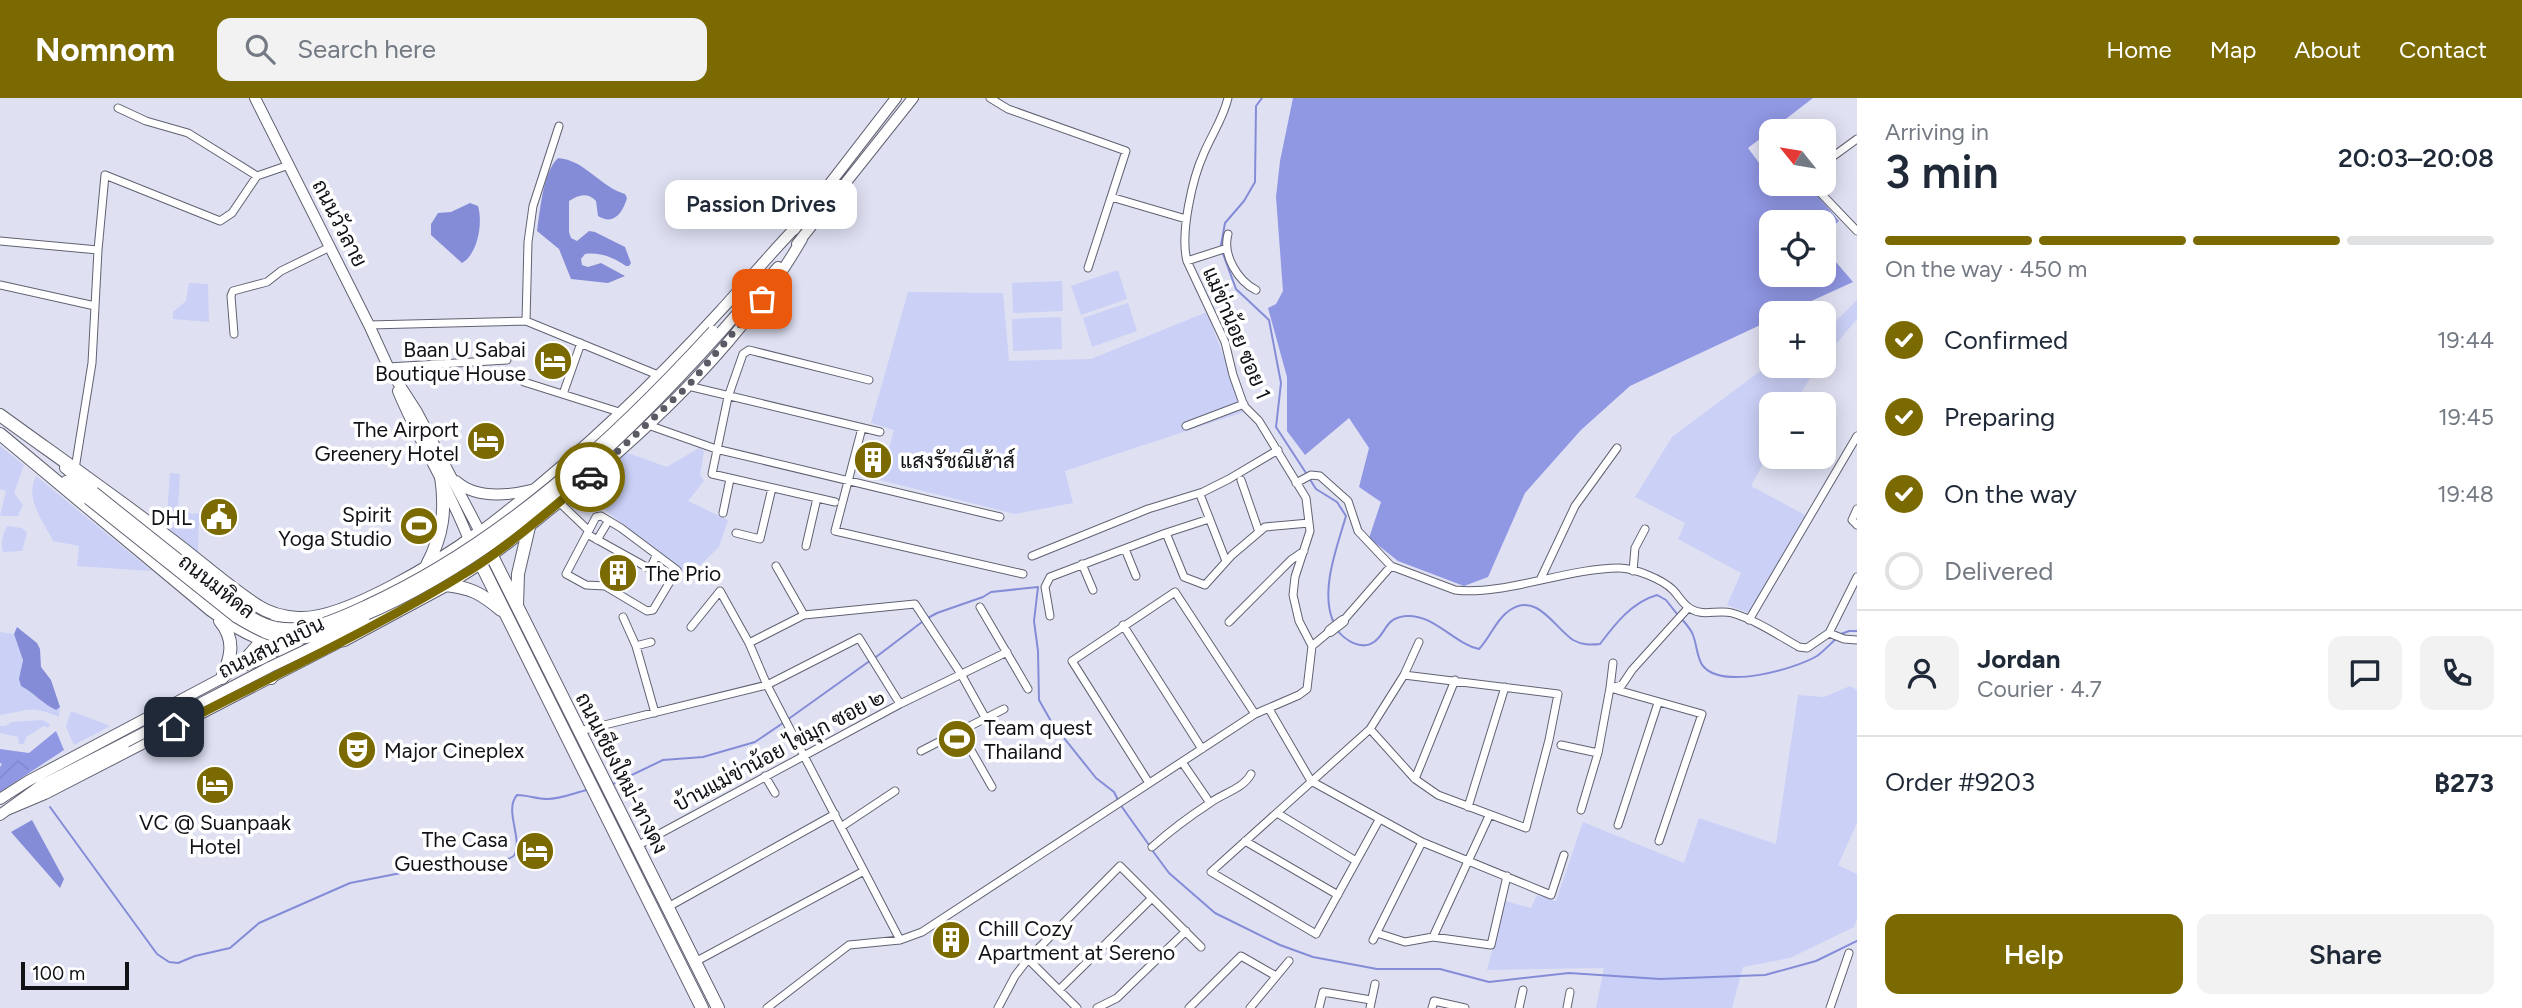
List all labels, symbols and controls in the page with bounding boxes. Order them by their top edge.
search box [217,18,707,81]
text: Nomnom [35,30,175,69]
icon: search [241,30,279,68]
text: Search here [297,33,436,65]
text: Home [2106,35,2172,64]
text: Map [2210,35,2256,64]
text: About [2294,35,2361,64]
text: Contact [2399,35,2487,64]
text: Arriving in [1885,118,1989,146]
north arrow [1759,119,1836,196]
map controls [1759,119,1836,469]
text: 20:03–20:08 [2338,142,2494,174]
text: 3 min [1885,144,1999,200]
street label: ถนนวัวลาย [307,175,373,271]
callout: Passion Drives [666,180,858,229]
text: Passion Drives [686,190,836,218]
button: locate [1759,210,1836,287]
text: On the way · 450 m [1885,255,2087,283]
street label: แม่ข่าน้อย ซอย 1 [1198,263,1276,403]
pin [732,269,792,329]
icon: bag [743,280,781,318]
button: + [1759,301,1836,378]
icon: check [1885,321,1923,359]
text: Confirmed [1944,324,2068,356]
text: 19:44 [2437,326,2494,354]
place label: Baan U Sabai Boutique House [375,337,526,386]
hotel icon: Baan U Sabai Boutique House [532,340,574,382]
button: − [1759,392,1836,469]
icon: check [1885,398,1923,436]
text: Preparing [1944,401,2055,433]
text: 19:45 [2438,403,2494,431]
place label: The Airport Greenery Hotel [315,417,459,466]
hotel icon: The Airport Greenery Hotel [465,420,507,462]
building icon: แสงรัชณีเฮ้าส์ [852,439,894,481]
courier [555,442,625,512]
place label: แสงรัชณีเฮ้าส์ [900,447,1015,473]
icon: car [571,458,609,496]
icon: check [1885,475,1923,513]
text: On the way [1944,478,2077,510]
text: 19:48 [2437,480,2494,508]
public building icon: DHL [198,496,240,538]
place label: Spirit Yoga Studio [278,502,392,551]
place label: DHL [151,505,192,530]
sports icon: Spirit Yoga Studio [398,505,440,547]
street label: ถนนมหิดล [174,548,260,624]
building icon: The Prio [597,552,639,594]
text: Delivered [1944,555,2053,587]
place label: The Prio [645,561,721,586]
street label: ถนนสนามบิน [214,611,328,683]
button: person [1885,636,1959,710]
button: chat [2328,636,2402,710]
button: phone [2420,636,2494,710]
text: Jordan [1977,643,2060,675]
text: Courier · 4.7 [1977,675,2102,703]
street label: บ้านแม่ข่าน้อย ไข่มุก ซอย ๒ [669,684,890,818]
street label: ถนนเชียงใหม่-หางดง [571,688,673,858]
pin [144,697,204,757]
icon: home [155,708,193,746]
place label: Team quest Thailand [984,715,1093,764]
sports icon: Team quest Thailand [936,718,978,760]
theatre icon: Major Cineplex [336,729,378,771]
place label: Major Cineplex [384,738,524,763]
hotel icon: VC @ Suanpaak Hotel [194,764,236,806]
text: Order #9203 [1885,766,2035,798]
text: ฿273 [2434,767,2494,799]
place label: VC @ Suanpaak Hotel [139,810,292,859]
place label: The Casa Guesthouse [394,827,508,876]
hotel icon: The Casa Guesthouse [514,830,556,872]
button: Help [1885,914,2183,994]
button: Share [2197,914,2494,994]
place label: Chill Cozy Apartment at Sereno [978,916,1175,965]
building icon: Chill Cozy Apartment at Sereno [930,919,972,961]
scale bar [21,959,130,991]
text: 100 m [32,962,85,985]

